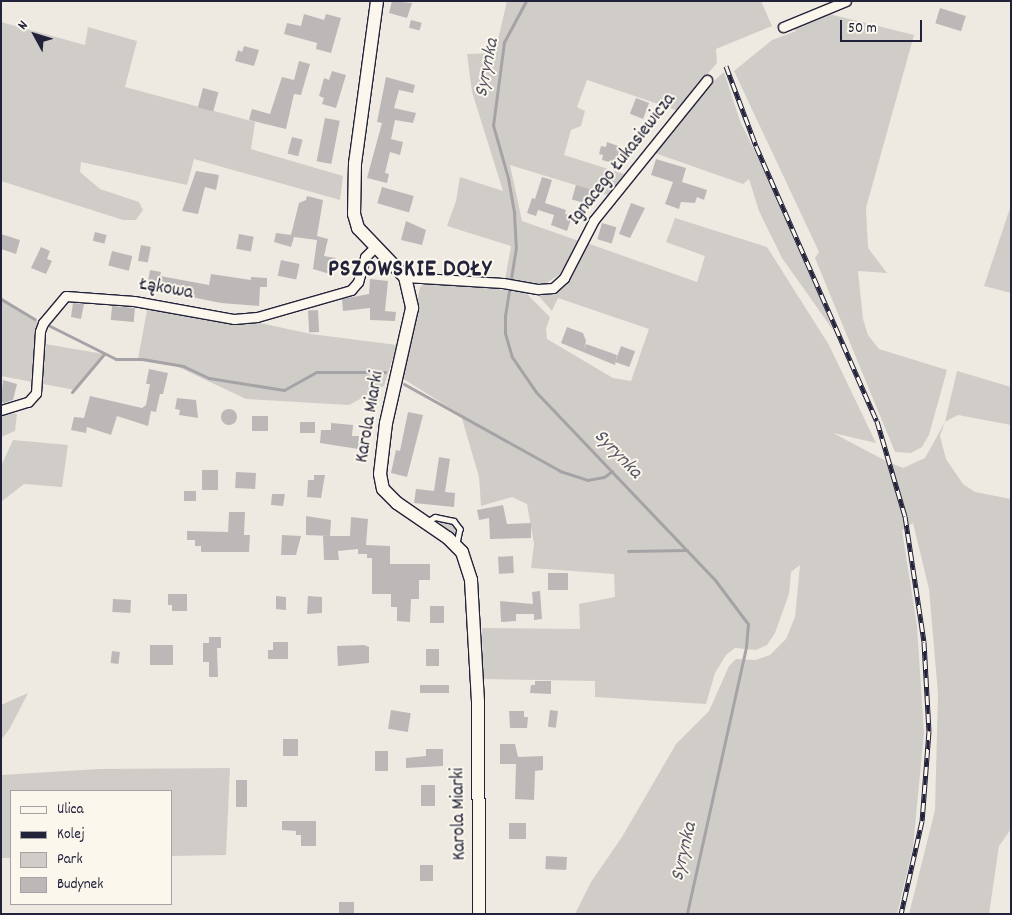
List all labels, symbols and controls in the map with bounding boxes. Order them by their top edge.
north arrow [10,10,60,60]
scale bar [842,10,924,42]
text: N [13,17,33,35]
text: 50 m [848,18,877,40]
water label: Syrynka [471,37,505,99]
street label: Ignacego Łukasiewicza [564,89,682,231]
district label: PSZOWSKIE DOŁY [326,257,494,285]
street label: Łąkowa [138,274,194,306]
street label: Karola Miarki [352,369,390,465]
water label: Syrynka [588,425,646,485]
street label: Karola Miarki [448,767,472,861]
legend [10,790,172,905]
text: Ulica [57,799,84,821]
water label: Syrynka [667,820,703,884]
text: Kolej [57,824,85,846]
text: Park [57,849,83,871]
text: Budynek [57,874,103,896]

